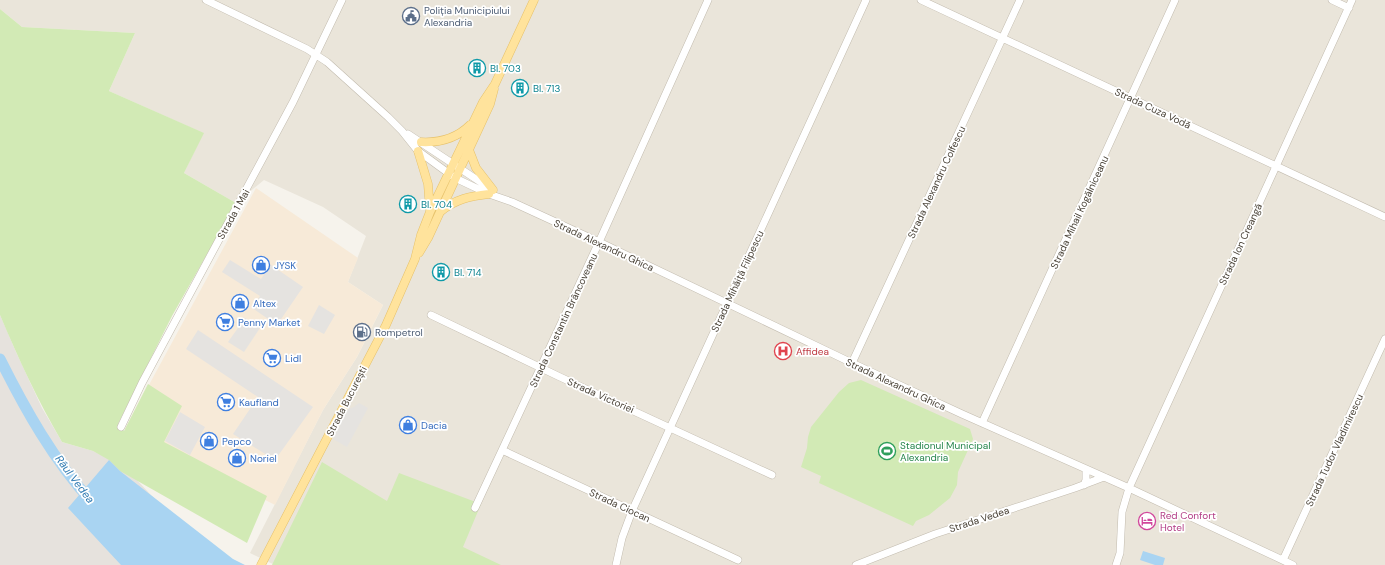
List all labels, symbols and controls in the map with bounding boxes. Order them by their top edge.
place label: Poliția Municipiului Alexandria [424,4,510,29]
public building icon: Poliția Municipiului Alexandria [401,6,421,26]
building icon: Bl. 703 [467,58,487,78]
place label: Bl. 703 [490,62,521,75]
building icon: Bl. 713 [510,78,530,98]
place label: Bl. 713 [533,82,560,95]
street label: Strada Cuza Vodă [1113,85,1193,132]
street label: Strada Alexandru Colfescu [905,124,968,241]
street label: Strada Mihail Kogălniceanu [1047,153,1112,271]
street label: Strada 1 Mai [214,187,253,242]
building icon: Bl. 704 [398,194,418,214]
place label: Bl. 704 [421,198,452,211]
street label: Strada Ion Creangă [1216,201,1265,287]
street label: Strada Alexandru Ghica [552,217,656,274]
street label: Strada Mihăiță Filipescu [708,228,767,334]
street label: Strada Constantin Brâncoveanu [527,251,600,389]
shop icon: JYSK [251,255,271,275]
place label: JYSK [274,259,296,272]
building icon: Bl. 714 [431,262,451,282]
place label: Bl. 714 [454,266,481,279]
shop icon: Altex [230,293,250,313]
place label: Altex [253,297,276,310]
supermarket icon: Penny Market [215,312,235,332]
place label: Penny Market [238,316,300,329]
fuel station icon: Rompetrol [352,322,372,342]
place label: Rompetrol [375,326,423,339]
hospital icon: Affidea [773,341,793,361]
place label: Affidea [796,345,829,358]
supermarket icon: Lidl [262,348,282,368]
place label: Lidl [285,352,301,365]
street label: Strada Alexandru Ghica [844,356,948,413]
street label: Strada București [323,364,370,438]
street label: Strada Victoriei [565,375,636,416]
supermarket icon: Kaufland [216,392,236,412]
street label: Strada Tudor Vladimirescu [1303,392,1366,509]
place label: Kaufland [239,396,279,409]
shop icon: Dacia [398,415,418,435]
place label: Dacia [421,419,447,432]
shop icon: Pepco [199,431,219,451]
place label: Pepco [222,435,251,448]
place label: Stadionul Municipal Alexandria [900,439,990,464]
sports icon: Stadionul Municipal Alexandria [877,441,897,461]
shop icon: Noriel [227,448,247,468]
water label: Râul Vedea [52,452,98,506]
place label: Noriel [250,452,277,465]
street label: Strada Ciocan [587,486,653,525]
street label: Strada Vedea [947,504,1011,535]
place label: Red Confort Hotel [1160,509,1216,534]
hotel icon: Red Confort Hotel [1137,511,1157,531]

